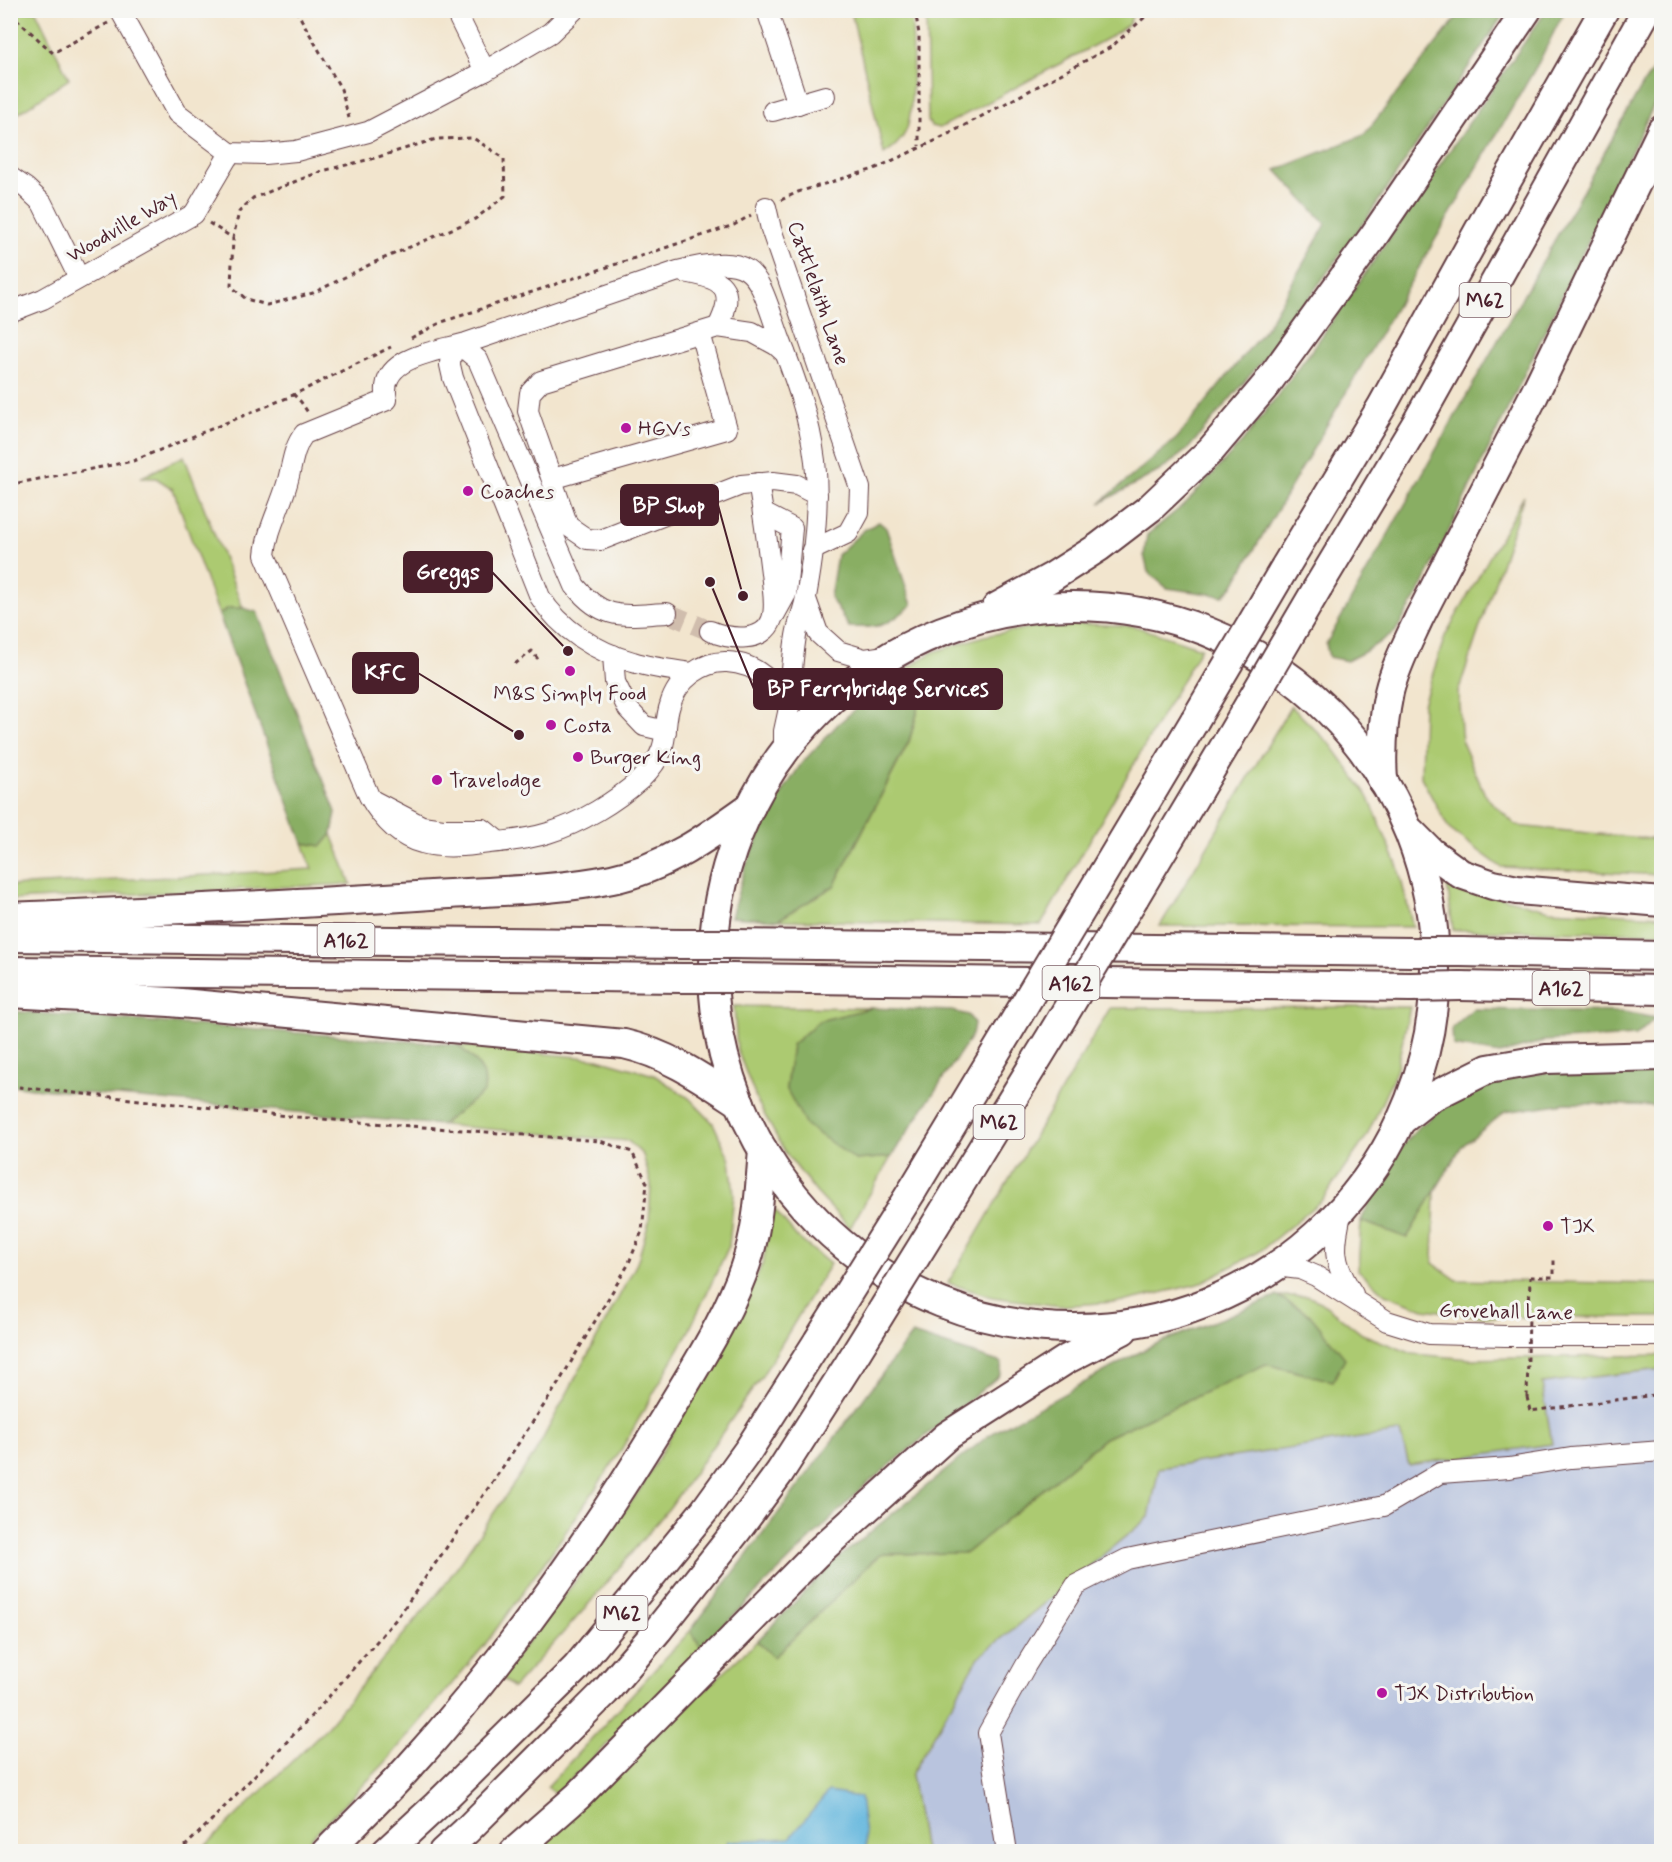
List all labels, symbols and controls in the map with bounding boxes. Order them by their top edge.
street label: Woodville Way [61,184,182,270]
street label: Cattlelaith Lane [780,218,856,369]
road number: M62 [1460,283,1510,317]
place label: HGVs [638,415,691,443]
marker: HGVs [619,421,633,435]
place label: Coaches [480,478,554,506]
marker: Coaches [461,484,475,498]
callout: BP Shop [621,485,718,525]
text: BP Shop [633,493,706,521]
callout: Greggs [404,552,492,592]
text: Greggs [416,559,480,590]
callout: KFC [353,653,418,693]
text: KFC [364,660,407,688]
marker: M&S Simply Food [563,664,577,678]
callout: BP Ferrybridge Services [754,669,1002,709]
text: BP Ferrybridge Services [767,676,989,705]
place label: M&S Simply Food [493,680,647,708]
place label: Costa [563,712,612,740]
marker: Costa [544,718,558,732]
place label: Burger King [590,744,701,773]
marker: Burger King [571,750,585,764]
place label: Travelodge [449,767,541,796]
marker: Travelodge [430,773,444,787]
road number: A162 [318,923,374,957]
road number: A162 [1042,966,1100,1000]
road number: A162 [1532,971,1590,1005]
road number: M62 [974,1105,1024,1139]
place label: TJX [1560,1213,1595,1241]
marker: TJX [1541,1219,1555,1233]
street label: Grovehall Lane [1439,1297,1573,1327]
road number: M62 [596,1596,648,1630]
place label: TJX Distribution [1394,1680,1534,1708]
marker: TJX Distribution [1375,1686,1389,1700]

